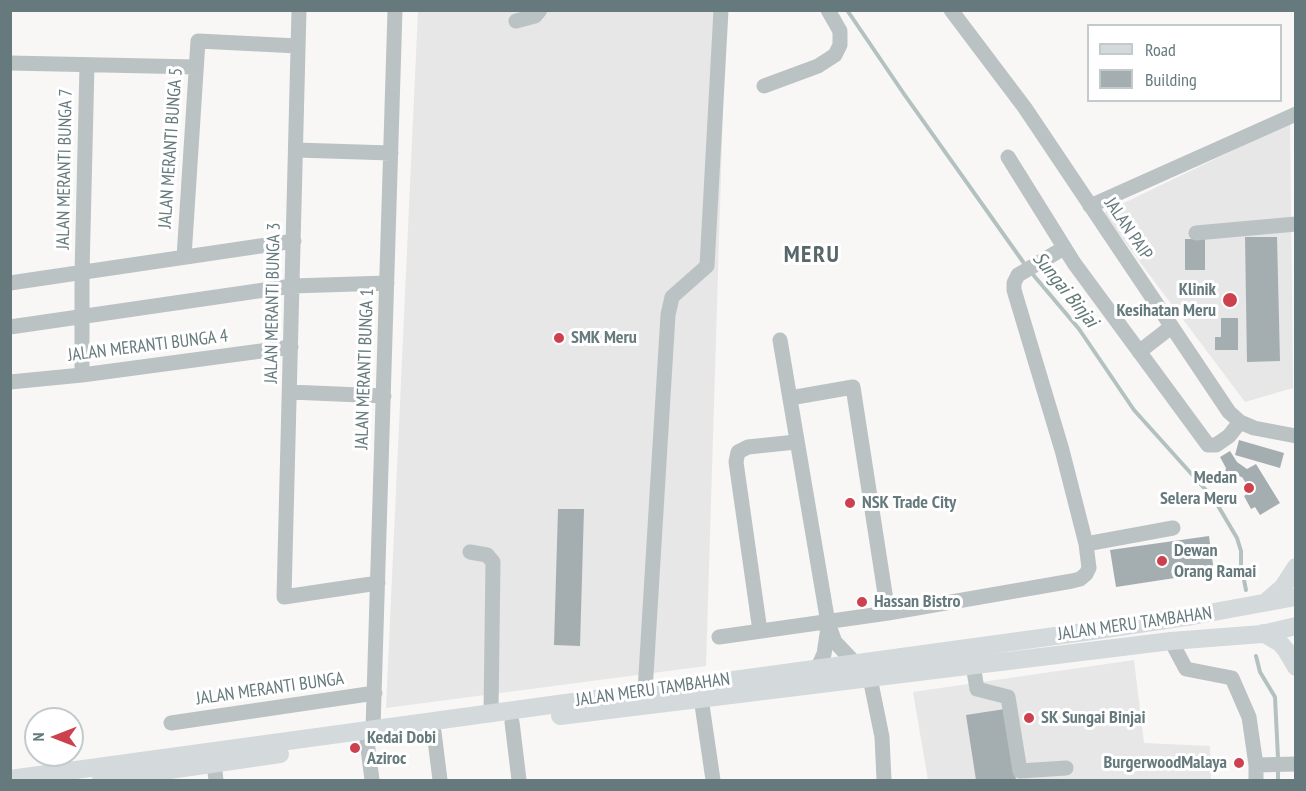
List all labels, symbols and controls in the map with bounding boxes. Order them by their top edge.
legend [1087,24,1282,102]
text: Road [1145,38,1176,61]
street label: JALAN MERANTI BUNGA 5 [155,67,187,229]
text: Building [1145,68,1197,91]
street label: JALAN MERANTI BUNGA 7 [53,88,77,250]
street label: JALAN PAIP [1099,194,1157,264]
street label: JALAN MERANTI BUNGA 3 [261,222,285,384]
district label: MERU [784,241,840,269]
water label: Sungai Binjai [1027,247,1103,333]
place label: Klinik Kesihatan Meru [1116,279,1216,322]
street label: JALAN MERANTI BUNGA 1 [351,288,379,450]
marker: Klinik Kesihatan Meru [1221,291,1239,309]
street label: JALAN MERANTI BUNGA 4 [67,325,229,367]
place label: SMK Meru [571,327,637,349]
marker: SMK Meru [552,331,566,345]
place label: Medan Selera Meru [1160,467,1237,510]
marker: Medan Selera Meru [1242,481,1256,495]
place label: NSK Trade City [862,492,956,514]
marker: NSK Trade City [843,496,857,510]
place label: Dewan Orang Ramai [1174,540,1256,582]
marker: Dewan Orang Ramai [1155,554,1169,568]
place label: Hassan Bistro [874,591,961,613]
marker: Hassan Bistro [855,595,869,609]
street label: JALAN MERU TAMBAHAN [1057,602,1213,646]
street label: JALAN MERANTI BUNGA [195,668,345,710]
street label: JALAN MERU TAMBAHAN [575,668,731,712]
north arrow [24,707,84,767]
place label: SK Sungai Binjai [1041,707,1146,729]
marker: SK Sungai Binjai [1022,711,1036,725]
place label: Kedai Dobi Aziroc [367,727,436,770]
text: N [28,733,48,741]
marker: Kedai Dobi Aziroc [348,741,362,755]
place label: BurgerwoodMalaya [1103,752,1227,774]
marker: BurgerwoodMalaya [1232,756,1246,770]

